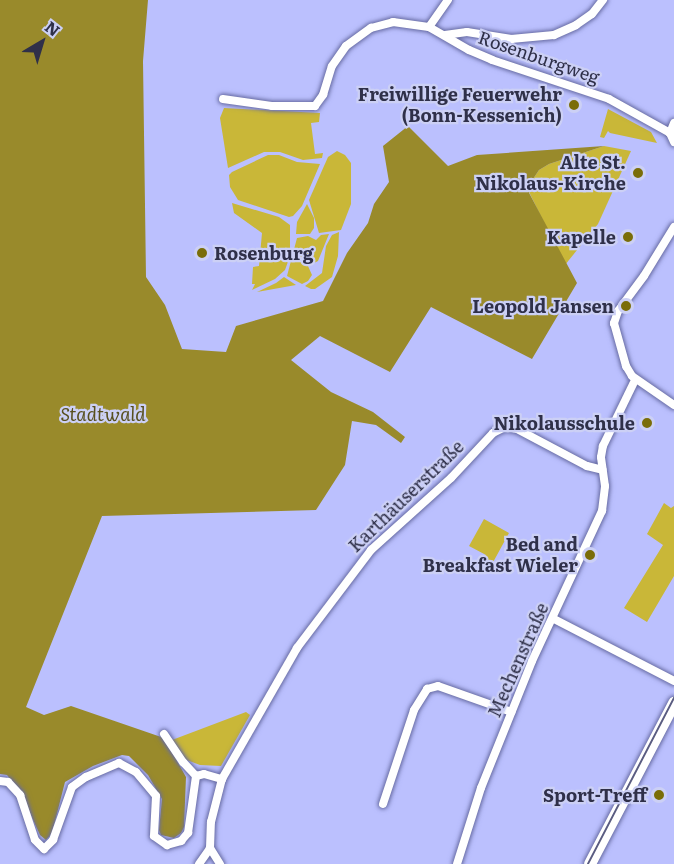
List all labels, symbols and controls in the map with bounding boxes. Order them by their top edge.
north arrow [12,12,72,72]
text: N [40,14,66,41]
street label: Rosenburgweg [476,26,602,88]
place label: Freiwillige Feuerwehr (Bonn-Kessenich) [358,84,562,127]
marker: Freiwillige Feuerwehr (Bonn-Kessenich) [567,98,581,112]
place label: Alte St. Nikolaus-Kirche [476,152,626,195]
marker: Alte St. Nikolaus-Kirche [631,166,645,180]
place label: Kapelle [547,226,616,248]
marker: Kapelle [621,230,635,244]
place label: Rosenburg [214,242,314,264]
marker: Rosenburg [195,246,209,260]
place label: Leopold Jansen [472,295,614,317]
marker: Leopold Jansen [619,299,633,313]
park label: Stadtwald [61,403,145,425]
place label: Nikolausschule [494,412,635,434]
marker: Nikolausschule [640,416,654,430]
street label: Karthäuserstraße [344,436,468,556]
place label: Bed and Breakfast Wieler [423,534,578,576]
marker: Bed and Breakfast Wieler [583,548,597,562]
street label: Mechenstraße [483,599,553,721]
place label: Sport-Treff [543,784,647,806]
marker: Sport-Treff [652,788,666,802]

